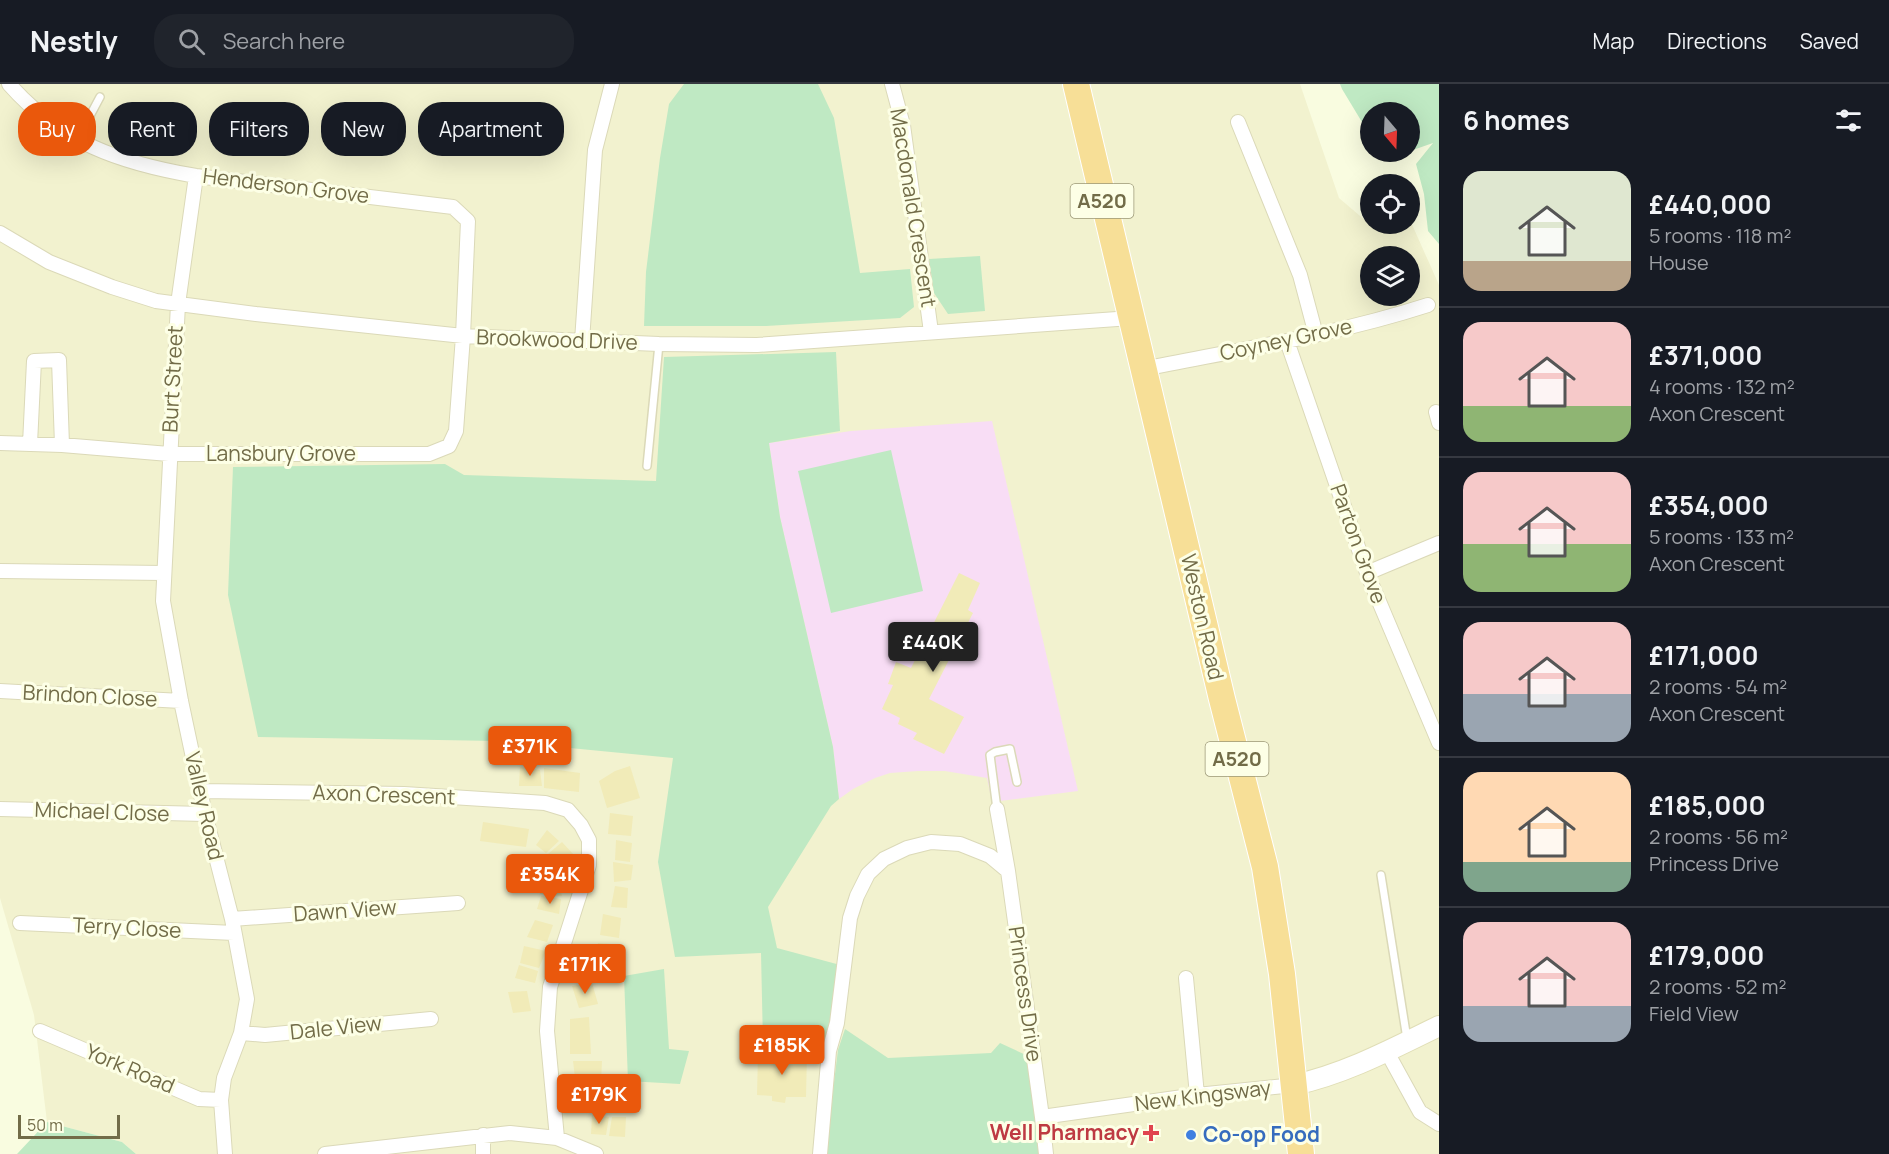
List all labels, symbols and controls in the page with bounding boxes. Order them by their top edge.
search box [154,14,574,68]
text: Nestly [30,22,118,60]
icon: search [175,25,208,58]
text: Search here [223,26,345,56]
text: Map [1593,27,1634,55]
text: Directions [1667,27,1767,55]
text: Saved [1800,27,1859,55]
chip: Buy [18,102,96,156]
chip: Rent [108,102,197,156]
chip: Filters [209,102,309,156]
chip: New [321,102,406,156]
chip: Apartment [418,102,564,156]
north arrow [1360,102,1420,162]
map controls [1360,102,1420,306]
text: 6 homes [1463,102,1570,138]
icon: filters [1832,104,1865,137]
street label: Macdonald Crescent [884,106,944,309]
street label: Henderson Grove [201,161,371,209]
button: locate [1360,174,1420,234]
road number: A520 [1070,184,1134,218]
text: £440,000 [1649,186,1772,222]
icon: home [1511,195,1583,267]
text: 5 rooms · 118 m² [1649,222,1791,249]
button: layers [1360,246,1420,306]
text: House [1649,249,1709,276]
street label: Coyney Grove [1217,311,1355,367]
street label: Brookwood Drive [476,322,638,356]
street label: Burt Street [155,325,189,433]
text: £371,000 [1649,337,1762,373]
icon: home [1511,346,1583,418]
text: 4 rooms · 132 m² [1649,373,1795,400]
text: Axon Crescent [1649,400,1785,427]
street label: Lansbury Grove [206,439,356,467]
street label: Parton Grove [1324,480,1394,607]
text: £354,000 [1649,487,1769,523]
icon: home [1511,496,1583,568]
text: 5 rooms · 133 m² [1649,523,1794,550]
text: Axon Crescent [1649,550,1785,577]
street label: Weston Road [1175,551,1231,683]
pin: £440K [891,622,975,673]
text: £440K [902,628,964,655]
text: £171,000 [1649,637,1759,673]
icon: home [1511,646,1583,718]
text: 2 rooms · 54 m² [1649,673,1787,700]
street label: Brindon Close [22,677,158,713]
text: Axon Crescent [1649,700,1785,727]
pin: £371K [488,726,572,777]
text: £371K [502,732,558,759]
road number: A520 [1206,742,1268,776]
street label: Valley Road [179,749,231,863]
street label: Axon Crescent [312,778,456,810]
text: £185,000 [1649,787,1766,823]
street label: Michael Close [34,795,170,827]
icon: home [1511,796,1583,868]
text: 2 rooms · 56 m² [1649,823,1788,850]
text: Princess Drive [1649,850,1779,877]
pin: £354K [508,854,592,905]
text: £354K [520,860,580,887]
street label: Dawn View [292,892,397,928]
street label: Terry Close [72,910,182,944]
street label: Princess Drive [1003,924,1049,1063]
text: £179,000 [1649,937,1764,973]
pin: £171K [543,944,627,995]
icon: home [1511,946,1583,1018]
text: £171K [559,950,611,977]
text: 2 rooms · 52 m² [1649,973,1786,1000]
text: Field View [1649,1000,1739,1027]
street label: Dale View [289,1008,383,1046]
pin: £185K [740,1025,824,1076]
text: £185K [753,1031,811,1058]
street label: York Road [81,1037,179,1099]
street label: New Kingsway [1133,1073,1273,1117]
pin: £179K [557,1074,641,1125]
text: £179K [571,1080,627,1107]
scale bar [18,1112,120,1140]
text: 50 m [27,1114,63,1136]
place label: Well Pharmacy [990,1118,1139,1146]
place label: Co-op Food [1203,1120,1320,1148]
marker: Well Pharmacy [1144,1126,1158,1140]
marker: Co-op Food [1184,1128,1198,1142]

